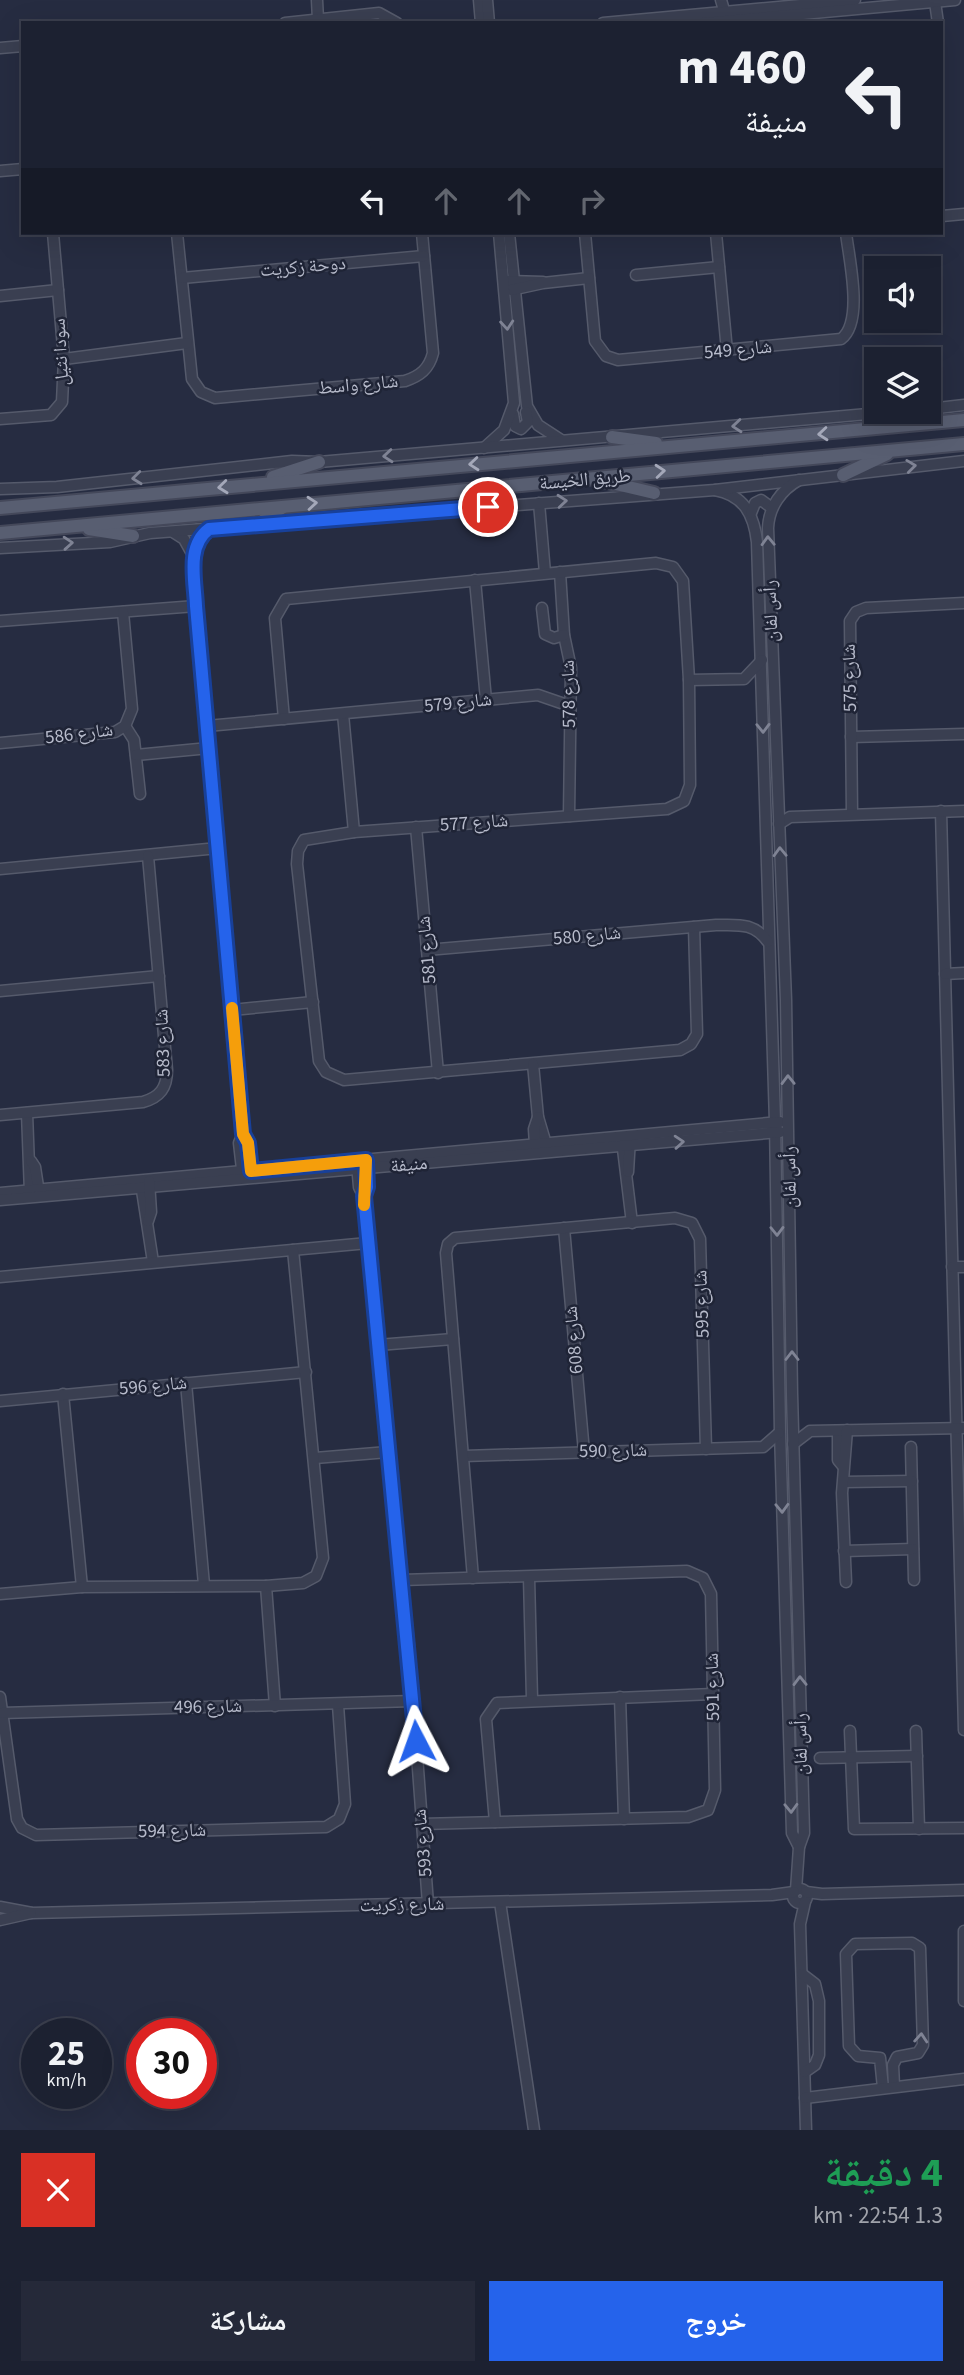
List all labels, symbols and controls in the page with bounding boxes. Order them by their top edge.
text: 460 m [678,33,807,103]
icon: left [831,49,922,140]
text: منيفة [745,99,807,145]
icon: left [354,182,392,220]
icon: ahead [427,182,465,220]
icon: ahead [500,182,538,220]
icon: right [573,182,611,220]
street label: دوحة زكريت [259,250,347,284]
map controls [864,256,941,424]
button: sound [864,256,941,333]
street label: سودا نثيل [46,317,76,387]
one-way arrow [500,319,515,331]
street label: شارع 549 [703,334,773,366]
button: layers [864,347,941,424]
street label: شارع واسط [317,368,399,402]
one-way arrow [731,418,742,433]
one-way arrow [817,426,828,441]
one-way arrow [382,448,393,463]
one-way arrow [468,456,479,471]
one-way arrow [905,458,916,473]
street label: طريق الخيسة [538,463,632,497]
one-way arrow [655,464,666,479]
one-way arrow [132,470,143,485]
pin [458,477,518,537]
one-way arrow [217,480,229,495]
icon: arrive [469,488,507,526]
one-way arrow [557,494,568,509]
one-way arrow [307,496,318,511]
one-way arrow [63,535,74,550]
one-way arrow [761,535,776,546]
street label: رأس لفان [756,579,786,643]
street label: شارع 575 [836,644,864,712]
street label: شارع 578 [555,660,583,728]
street label: شارع 579 [423,686,493,720]
street label: شارع 586 [43,716,115,752]
one-way arrow [756,722,771,733]
street label: شارع 577 [439,807,509,839]
one-way arrow [773,847,788,858]
street label: شارع 581 [411,915,443,985]
street label: شارع 580 [552,920,622,952]
street label: شارع 583 [148,1008,178,1078]
one-way arrow [781,1074,796,1085]
one-way arrow [673,1135,684,1150]
street label: رأس لفان [776,1146,804,1208]
street label: منيفة [389,1150,429,1180]
one-way arrow [769,1226,785,1237]
street label: شارع 595 [687,1269,717,1339]
street label: شارع 608 [558,1305,590,1375]
one-way arrow [784,1350,800,1361]
street label: شارع 596 [118,1370,188,1402]
street label: شارع 590 [579,1437,647,1465]
one-way arrow [774,1503,790,1513]
street label: شارع 591 [699,1653,727,1721]
one-way arrow [792,1676,807,1687]
street label: شارع 496 [174,1693,242,1721]
position arrow [379,1704,453,1778]
street label: رأس لفان [787,1713,815,1775]
one-way arrow [783,1804,799,1814]
street label: شارع 593 [407,1808,439,1878]
street label: شارع 594 [138,1817,206,1845]
street label: شارع زكريت [359,1891,445,1919]
speed limit sign: 30 [126,2018,217,2109]
text: 25 [48,2029,85,2079]
one-way arrow [914,2032,929,2043]
text: km/h [47,2068,86,2093]
text: 4 دقيقة [824,2143,943,2203]
button: close [21,2153,95,2227]
text: 1.3 km · 22:54 [813,2199,943,2232]
button: مشاركة [21,2281,475,2361]
button: خروج [489,2281,943,2361]

